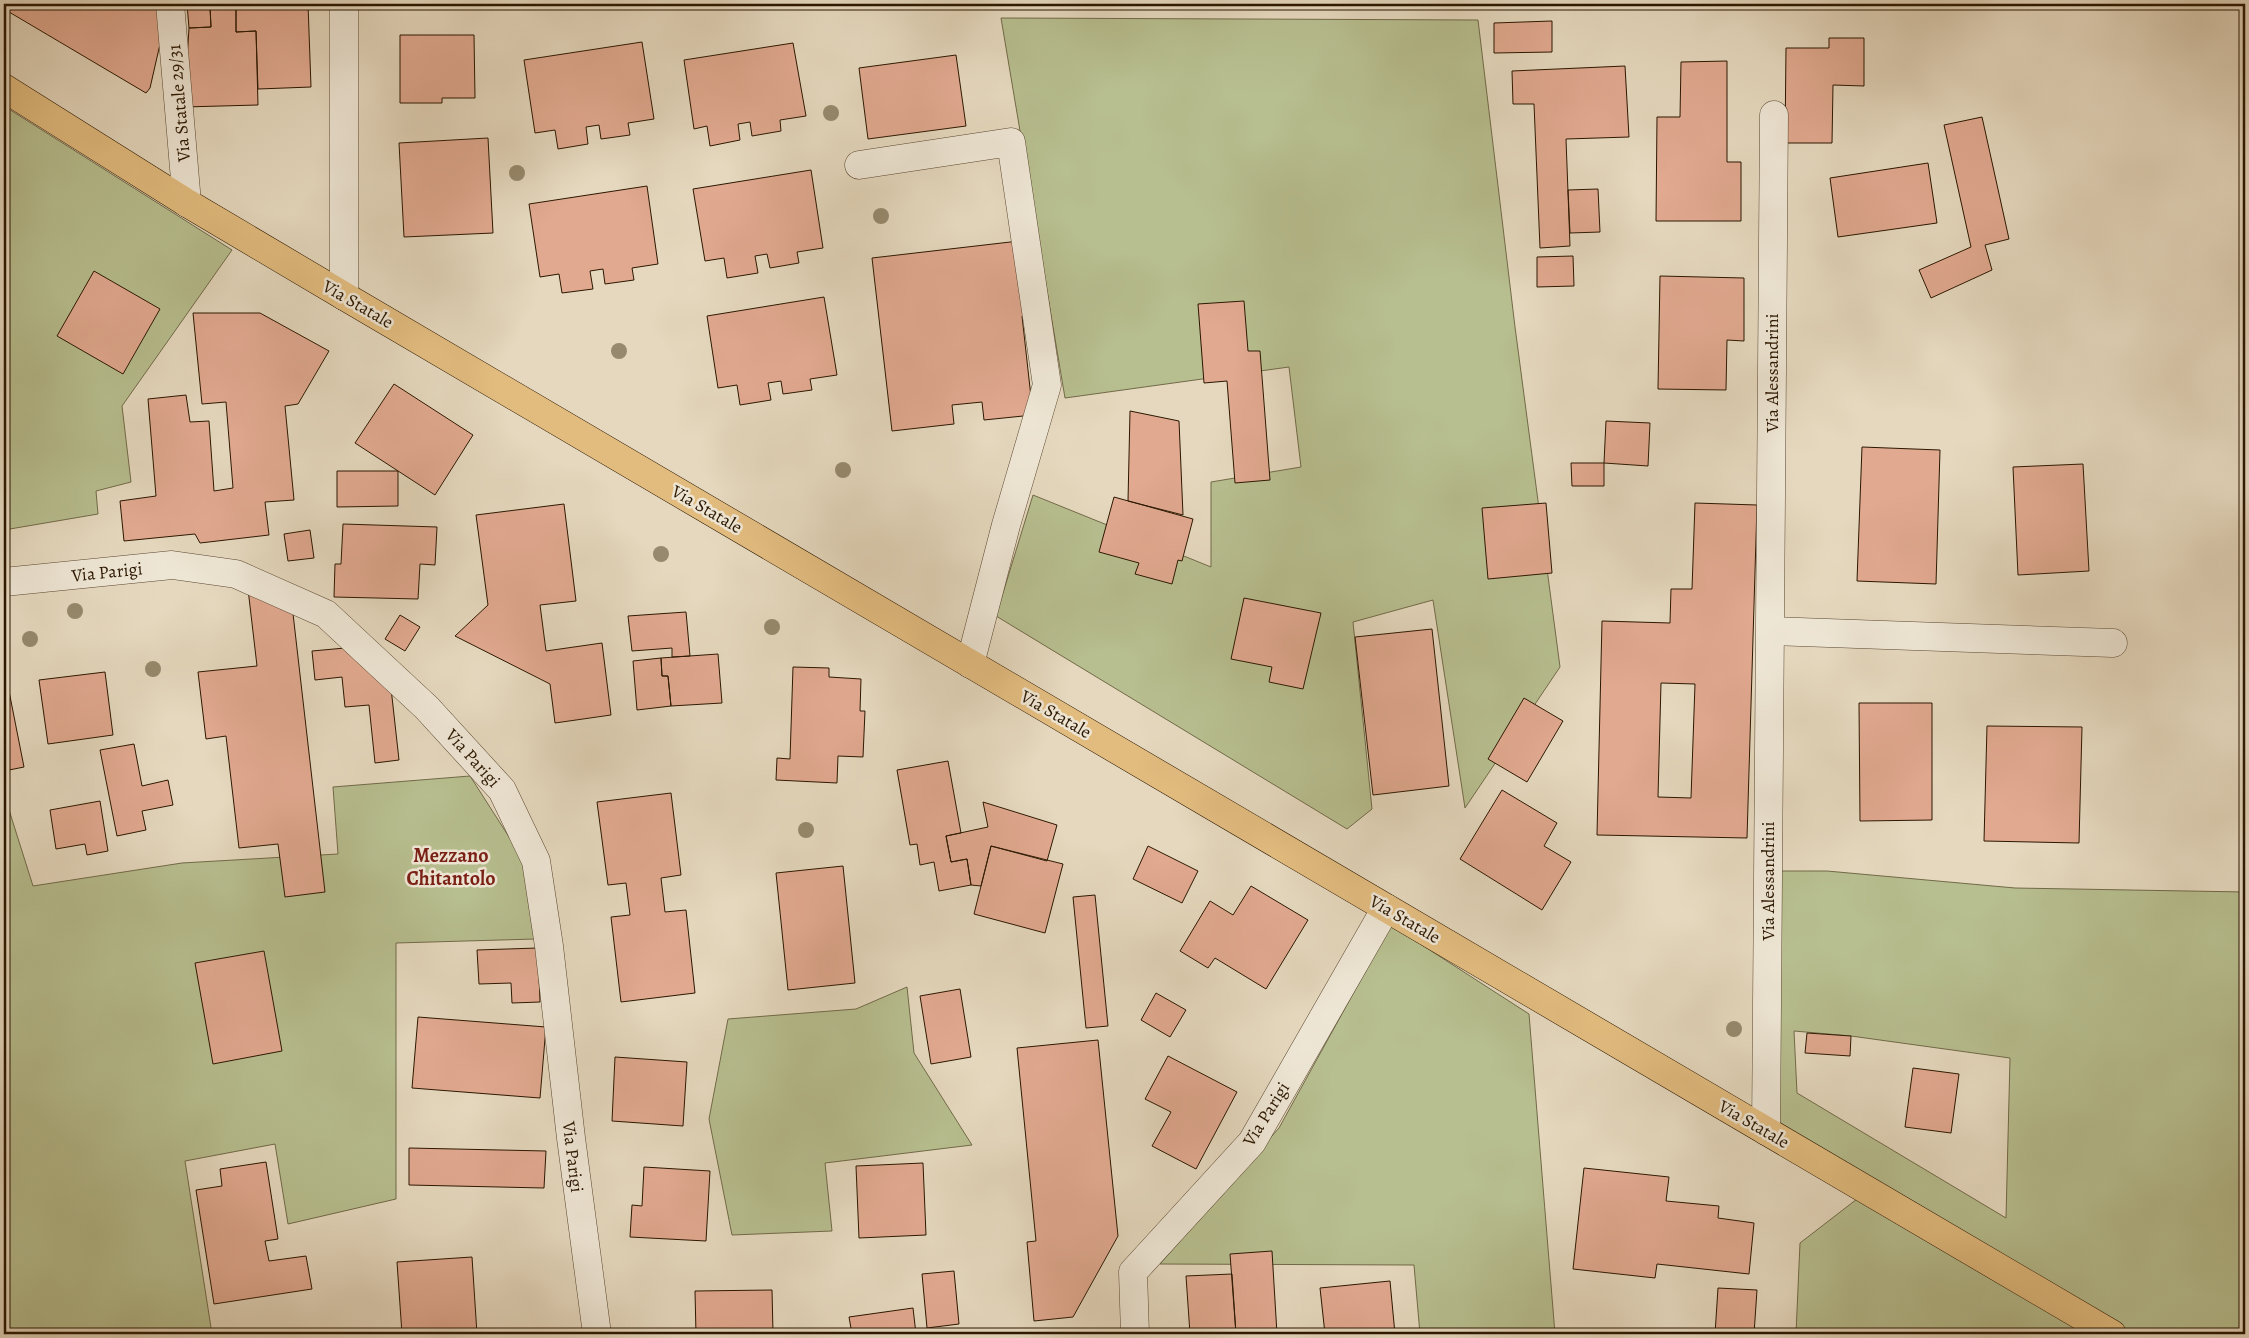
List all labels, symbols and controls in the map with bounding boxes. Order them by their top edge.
street label: Via Statale 29/31 [162,43,196,164]
street label: Via Statale [317,274,398,334]
street label: Via Alessandrini [1760,313,1784,434]
street label: Via Statale [666,479,747,539]
street label: Via Parigi [69,556,144,588]
street label: Via Statale [1015,684,1096,744]
street label: Via Parigi [440,723,506,793]
street label: Via Alessandrini [1756,821,1780,942]
district label: Mezzano Chitantolo [406,842,496,892]
street label: Via Statale [1364,889,1445,949]
street label: Via Parigi [1236,1077,1295,1151]
street label: Via Statale [1713,1094,1794,1154]
street label: Via Parigi [557,1119,589,1194]

